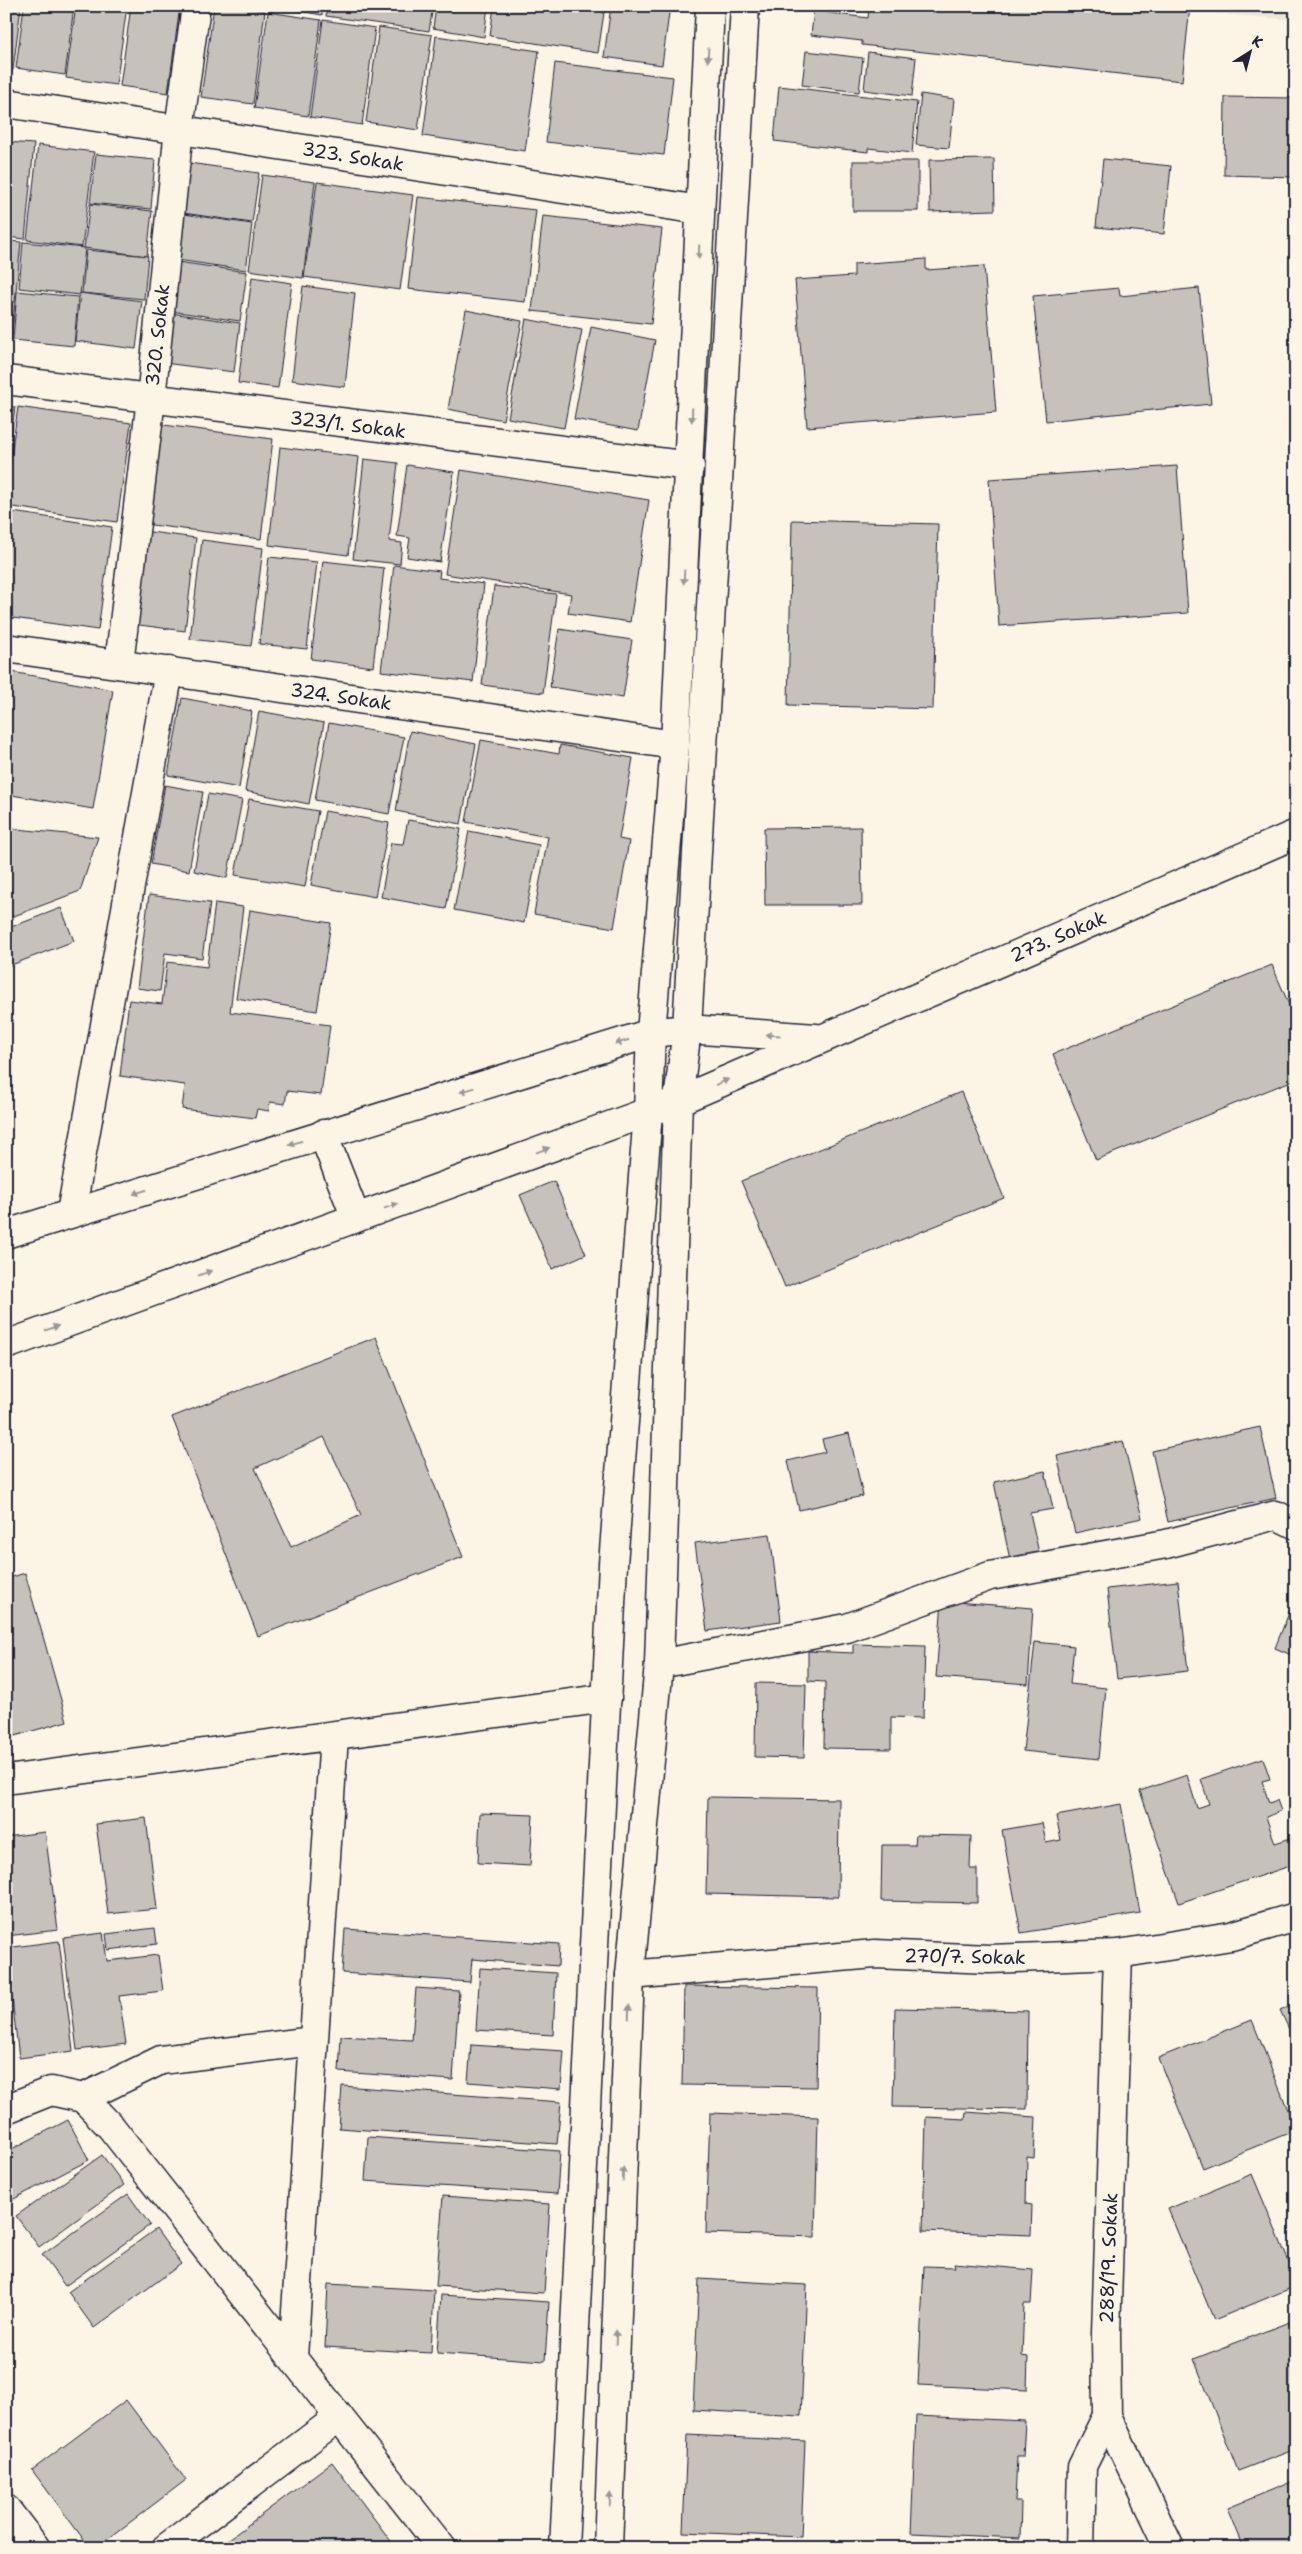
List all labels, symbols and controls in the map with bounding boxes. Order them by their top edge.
north arrow [1224,28,1274,78]
text: K [1248,31,1267,52]
one-way arrow [703,47,711,63]
street label: 323. Sokak [300,136,406,177]
one-way arrow [694,244,702,260]
street label: 320. Sokak [140,283,175,387]
street label: 323/1. Sokak [288,405,407,444]
one-way arrow [688,407,696,423]
one-way arrow [680,569,688,585]
street label: 324. Sokak [289,677,393,716]
street label: 273. Sokak [1006,905,1110,968]
one-way arrow [764,1031,780,1039]
one-way arrow [615,1038,630,1046]
one-way arrow [715,1077,729,1085]
one-way arrow [459,1086,474,1094]
one-way arrow [288,1140,303,1148]
one-way arrow [536,1146,551,1153]
one-way arrow [132,1188,147,1196]
one-way arrow [383,1202,398,1209]
one-way arrow [198,1269,213,1277]
one-way arrow [45,1324,60,1332]
street label: 270/7. Sokak [904,1943,1026,1970]
one-way arrow [625,2004,633,2020]
one-way arrow [619,2166,627,2182]
street label: 288/19. Sokak [1094,2192,1123,2324]
one-way arrow [613,2328,621,2344]
one-way arrow [607,2491,615,2507]

